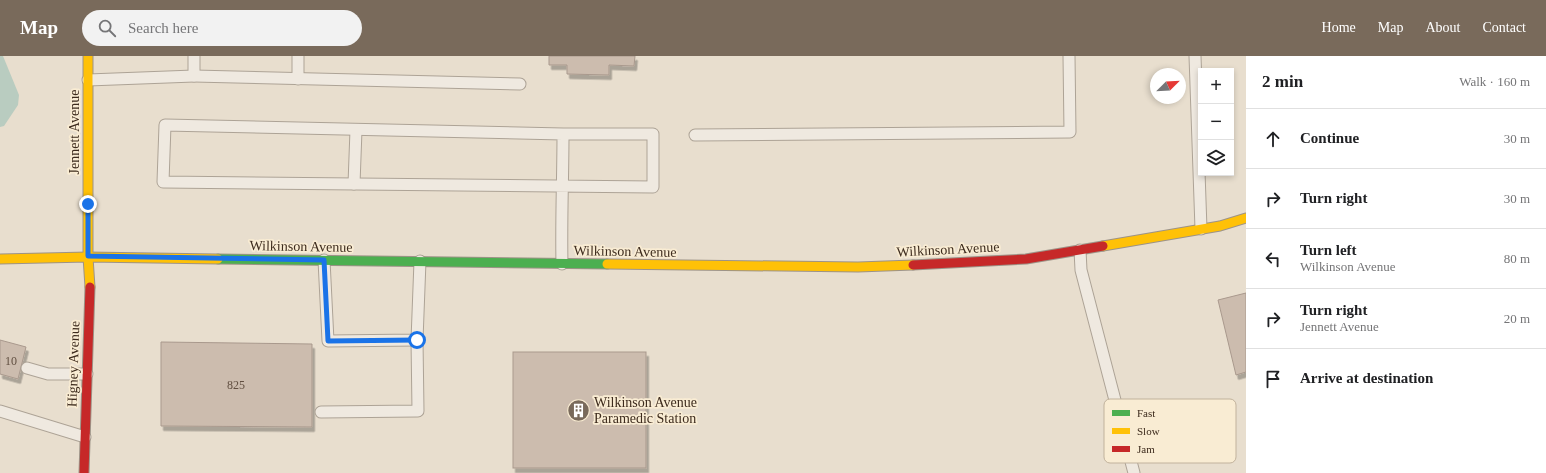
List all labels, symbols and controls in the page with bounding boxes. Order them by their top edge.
search box [82,10,362,46]
text: Map [20,17,58,38]
icon: search [96,17,118,39]
text: Search here [128,20,198,36]
text: Home [1322,20,1356,35]
text: Map [1378,20,1403,35]
text: About [1425,20,1460,35]
text: Contact [1482,20,1526,35]
north arrow [1150,68,1186,104]
map controls [1198,68,1234,176]
button: + [1198,68,1234,104]
text: 2 min [1262,72,1303,91]
text: Walk · 160 m [1459,74,1530,89]
street label: Jennett Avenue [67,90,82,174]
button: − [1198,104,1234,140]
icon: ahead [1262,128,1284,150]
text: Continue [1300,130,1359,146]
text: 30 m [1504,131,1530,146]
button: layers [1198,140,1234,176]
icon: right [1262,188,1284,210]
text: Turn right [1300,190,1367,206]
text: 30 m [1504,191,1530,206]
route end [79,195,97,213]
street label: Wilkinson Avenue [249,238,353,255]
street label: Wilkinson Avenue [896,239,1000,260]
text: Turn left [1300,242,1357,258]
street label: Wilkinson Avenue [573,243,677,260]
icon: left [1262,248,1284,270]
text: 80 m [1504,251,1530,266]
text: Wilkinson Avenue [1300,259,1396,274]
text: Turn right [1300,302,1367,318]
icon: right [1262,308,1284,330]
text: 20 m [1504,311,1530,326]
text: Jennett Avenue [1300,319,1379,334]
street label: Higney Avenue [64,321,83,407]
route start [408,331,426,349]
house number: 10 [5,354,17,368]
icon: arrive [1262,368,1284,390]
text: Arrive at destination [1300,370,1433,386]
house number: 825 [227,378,245,392]
place label: Wilkinson Avenue Paramedic Station [594,395,697,426]
building icon: Wilkinson Avenue Paramedic Station [566,397,592,423]
legend [1104,399,1236,463]
text: Fast [1137,407,1155,419]
text: Slow [1137,425,1160,437]
text: Jam [1137,443,1155,455]

